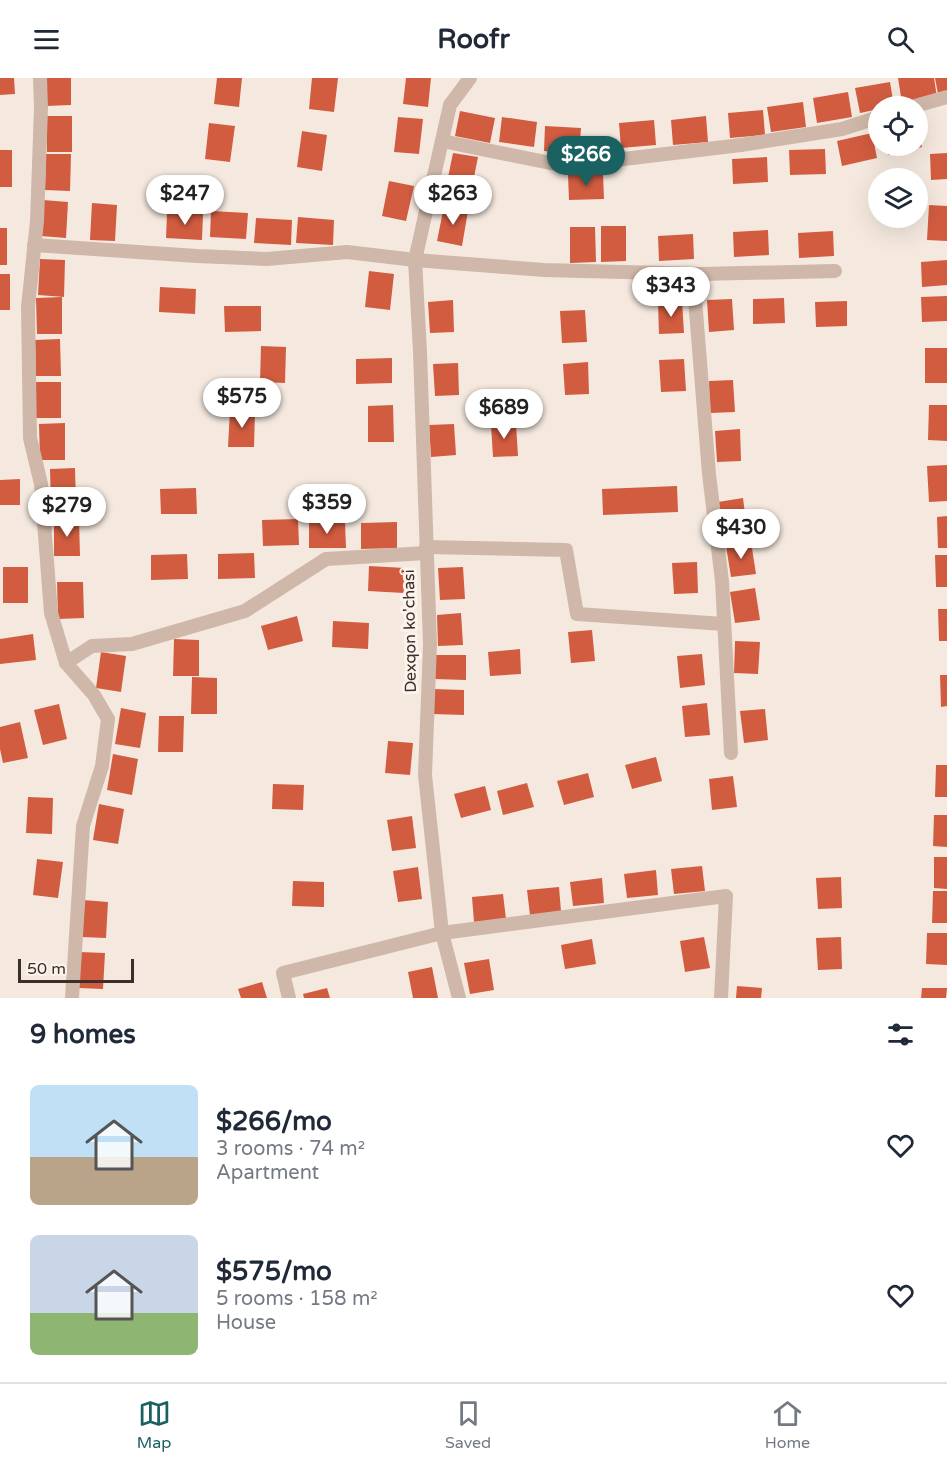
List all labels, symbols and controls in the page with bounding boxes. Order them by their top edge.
icon: menu [30,23,63,56]
text: Roofr [437,23,510,56]
icon: search [884,23,917,56]
map controls [868,96,928,228]
button: locate [868,96,928,156]
pin: $266 [550,136,622,187]
text: $266 [561,143,611,167]
button: layers [868,168,928,228]
pin: $247 [149,175,221,226]
pin: $263 [417,175,489,226]
text: $247 [160,182,210,206]
text: $263 [428,182,478,206]
pin: $343 [635,267,707,318]
text: $343 [646,274,696,298]
pin: $575 [206,378,278,429]
text: $575 [217,385,267,409]
pin: $689 [468,389,540,440]
text: $689 [479,396,529,420]
pin: $359 [291,484,363,535]
pin: $279 [31,487,103,538]
text: $359 [302,491,352,515]
text: $279 [42,494,92,518]
pin: $430 [705,509,777,560]
text: $430 [716,516,766,540]
street label: Dexqon ko'chasi [399,569,421,693]
scale bar [18,956,134,984]
text: 50 m [27,959,66,979]
icon: filters [884,1018,917,1051]
text: 9 homes [30,1019,136,1050]
text: $266/mo [216,1106,332,1137]
icon: home [78,1109,150,1181]
icon: heart [884,1129,917,1162]
text: 3 rooms · 74 m² [216,1137,365,1161]
text: Apartment [216,1161,319,1185]
text: $575/mo [216,1256,332,1287]
icon: home [78,1259,150,1331]
icon: heart [884,1279,917,1312]
text: 5 rooms · 158 m² [216,1287,378,1311]
text: House [216,1311,276,1335]
tab: Map [137,1397,171,1453]
tab: Saved [445,1397,491,1453]
tab: Home [765,1397,810,1453]

